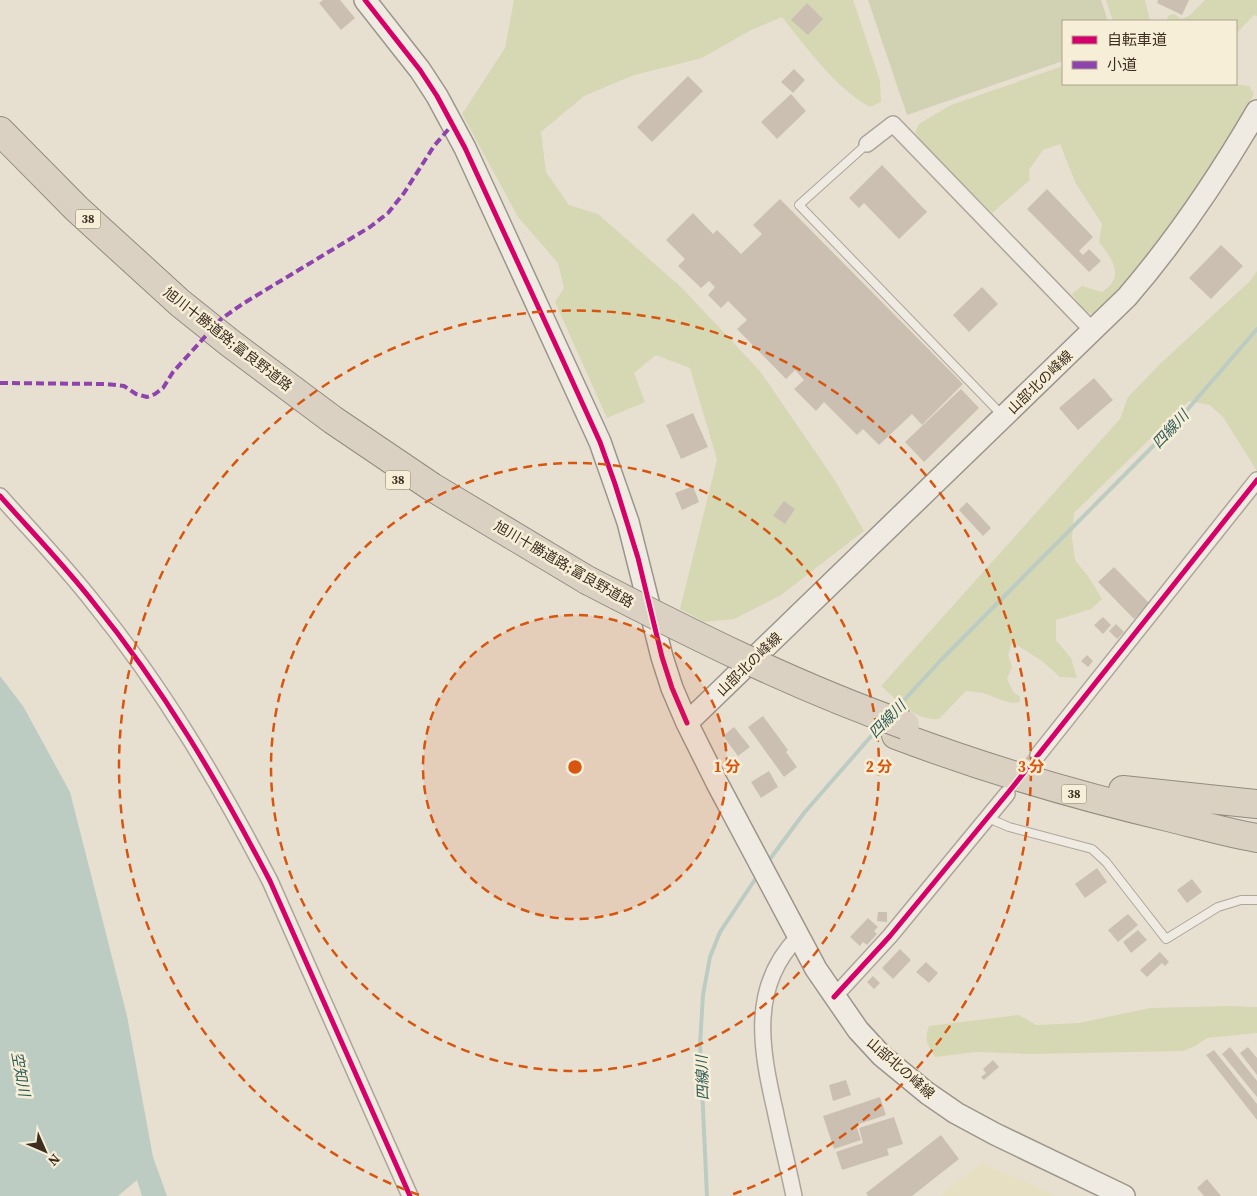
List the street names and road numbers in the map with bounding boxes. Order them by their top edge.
road number: 38 [76,210,100,228]
street label: 旭川十勝道路;富良野道路 [160,282,296,396]
street label: 山部北の峰線 [1003,346,1077,418]
road number: 38 [386,470,410,490]
street label: 旭川十勝道路;富良野道路 [490,516,638,612]
street label: 山部北の峰線 [712,628,786,700]
road number: 38 [1062,784,1086,804]
street label: 山部北の峰線 [863,1033,939,1103]

